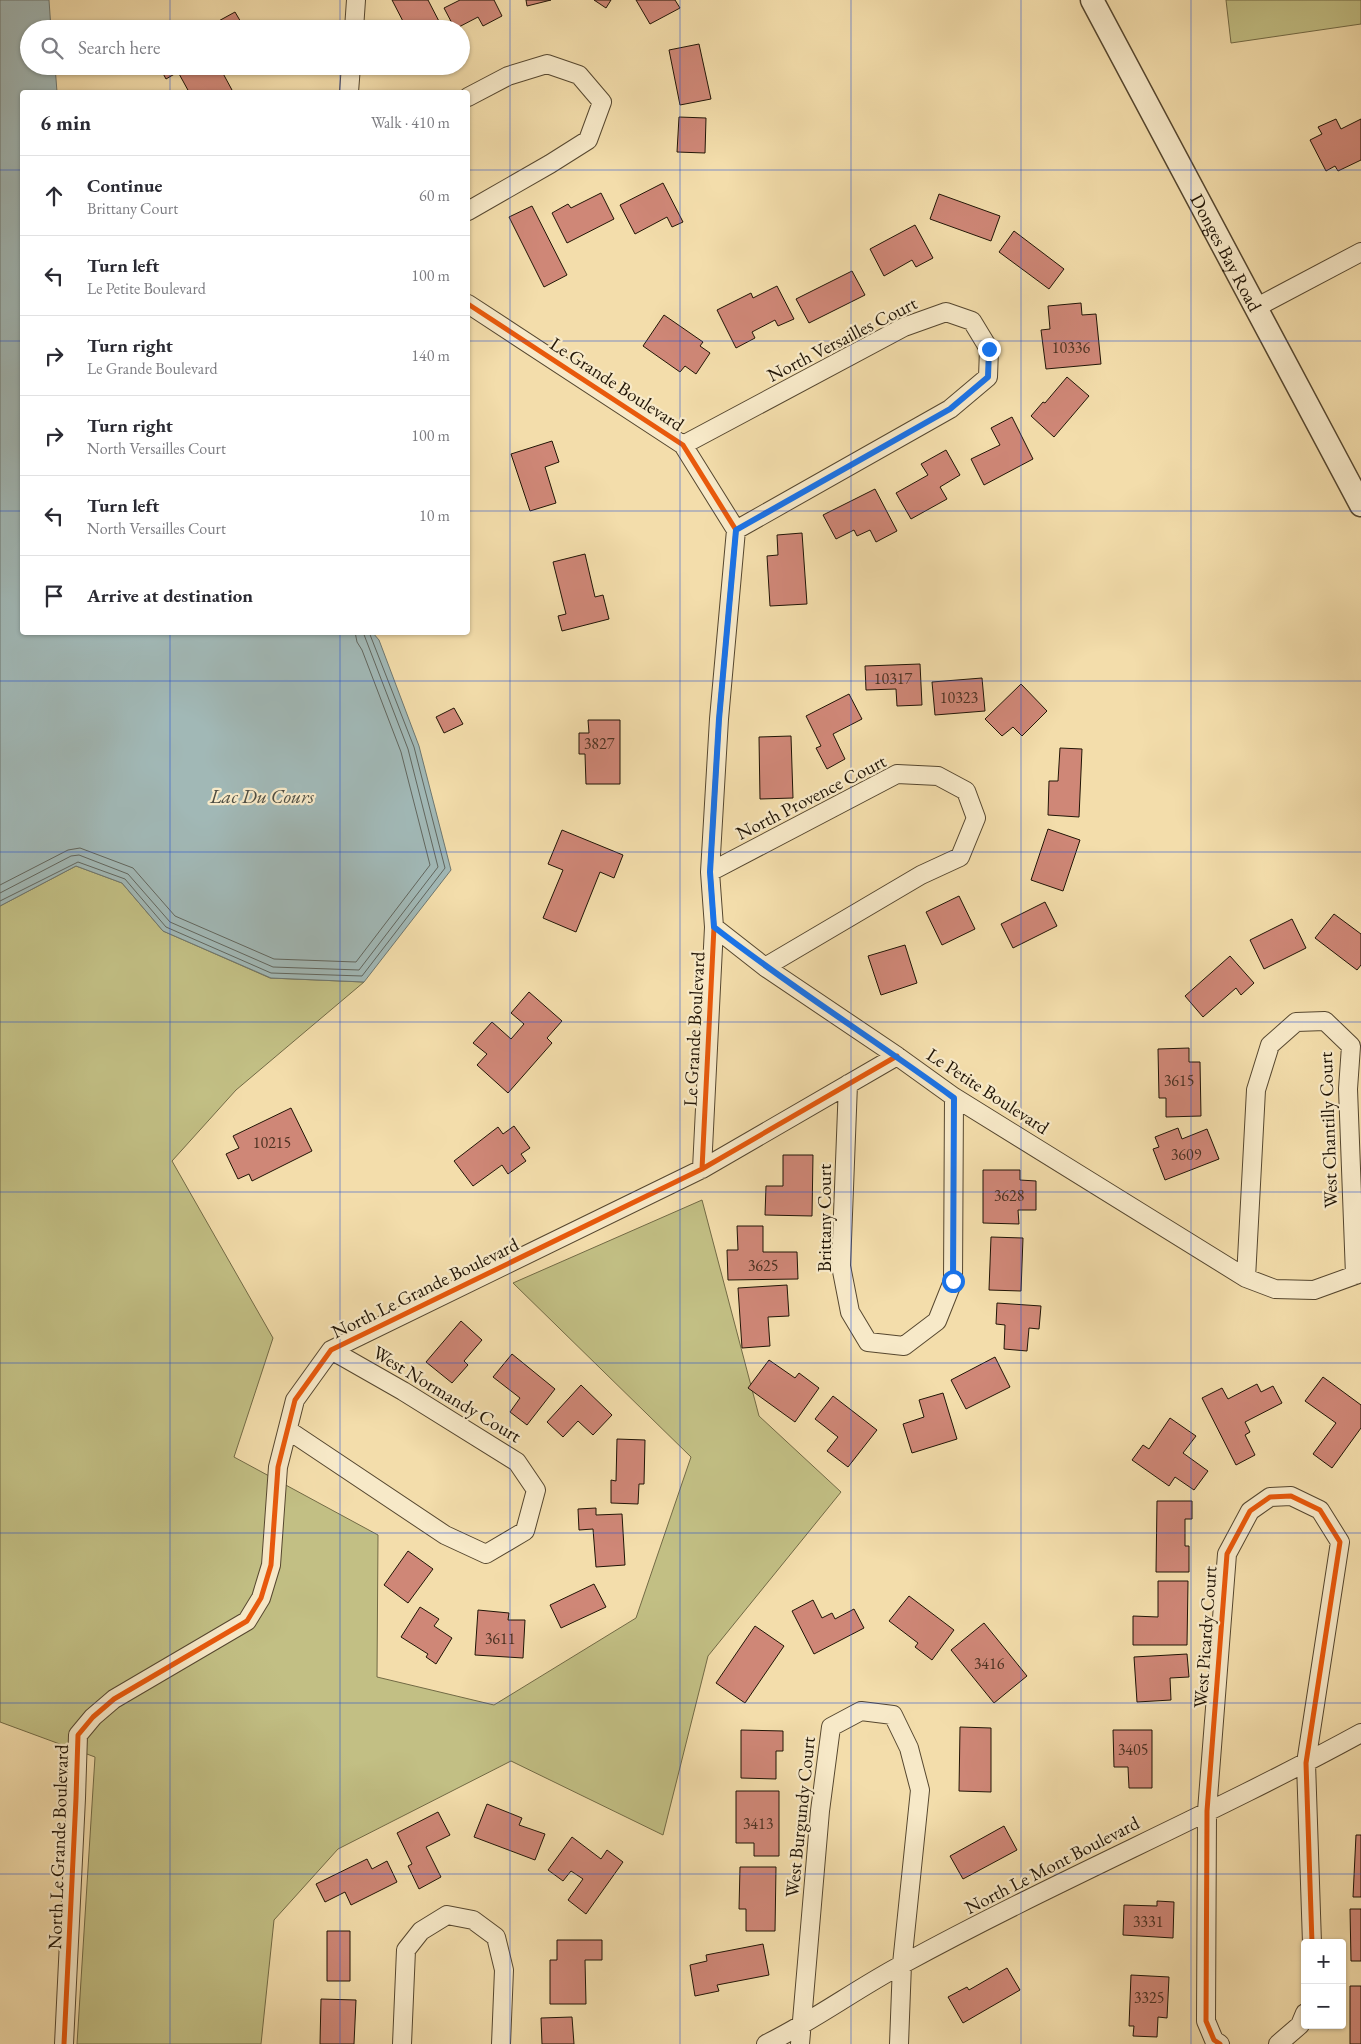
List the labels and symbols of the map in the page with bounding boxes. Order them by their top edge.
street label: Donges Bay Road [1185,189,1268,316]
street label: North Versailles Court [763,290,921,388]
street label: Le Grande Boulevard [545,331,689,437]
house number: 10336 [1052,337,1091,358]
route end [978,338,1001,361]
house number: 10317 [874,668,913,689]
house number: 10323 [940,687,979,708]
house number: 3827 [584,733,615,754]
street label: North Provence Court [732,748,890,846]
water label: Lac Du Cours [209,783,315,809]
street label: Le Grande Boulevard [677,951,711,1107]
street label: Le Petite Boulevard [922,1042,1054,1140]
street label: West Chantilly Court [1313,1051,1343,1209]
house number: 3615 [1164,1070,1194,1091]
house number: 10215 [253,1132,291,1153]
house number: 3609 [1171,1144,1202,1165]
street label: Brittany Court [812,1164,837,1272]
house number: 3628 [994,1185,1025,1206]
street label: North Le Grande Boulevard [327,1232,523,1344]
house number: 3625 [748,1255,778,1276]
route start [942,1270,965,1293]
street label: West Normandy Court [368,1340,526,1448]
street label: West Picardy Court [1188,1565,1222,1709]
house number: 3611 [485,1628,515,1649]
house number: 3416 [974,1653,1005,1674]
street label: West Burgundy Court [779,1735,821,1899]
house number: 3405 [1118,1739,1148,1760]
street label: North Le Grande Boulevard [42,1744,74,1950]
street label: North Le Mont Boulevard [960,1810,1144,1920]
house number: 3413 [743,1813,774,1834]
house number: 3331 [1133,1911,1163,1932]
house number: 3325 [1134,1987,1164,2008]

